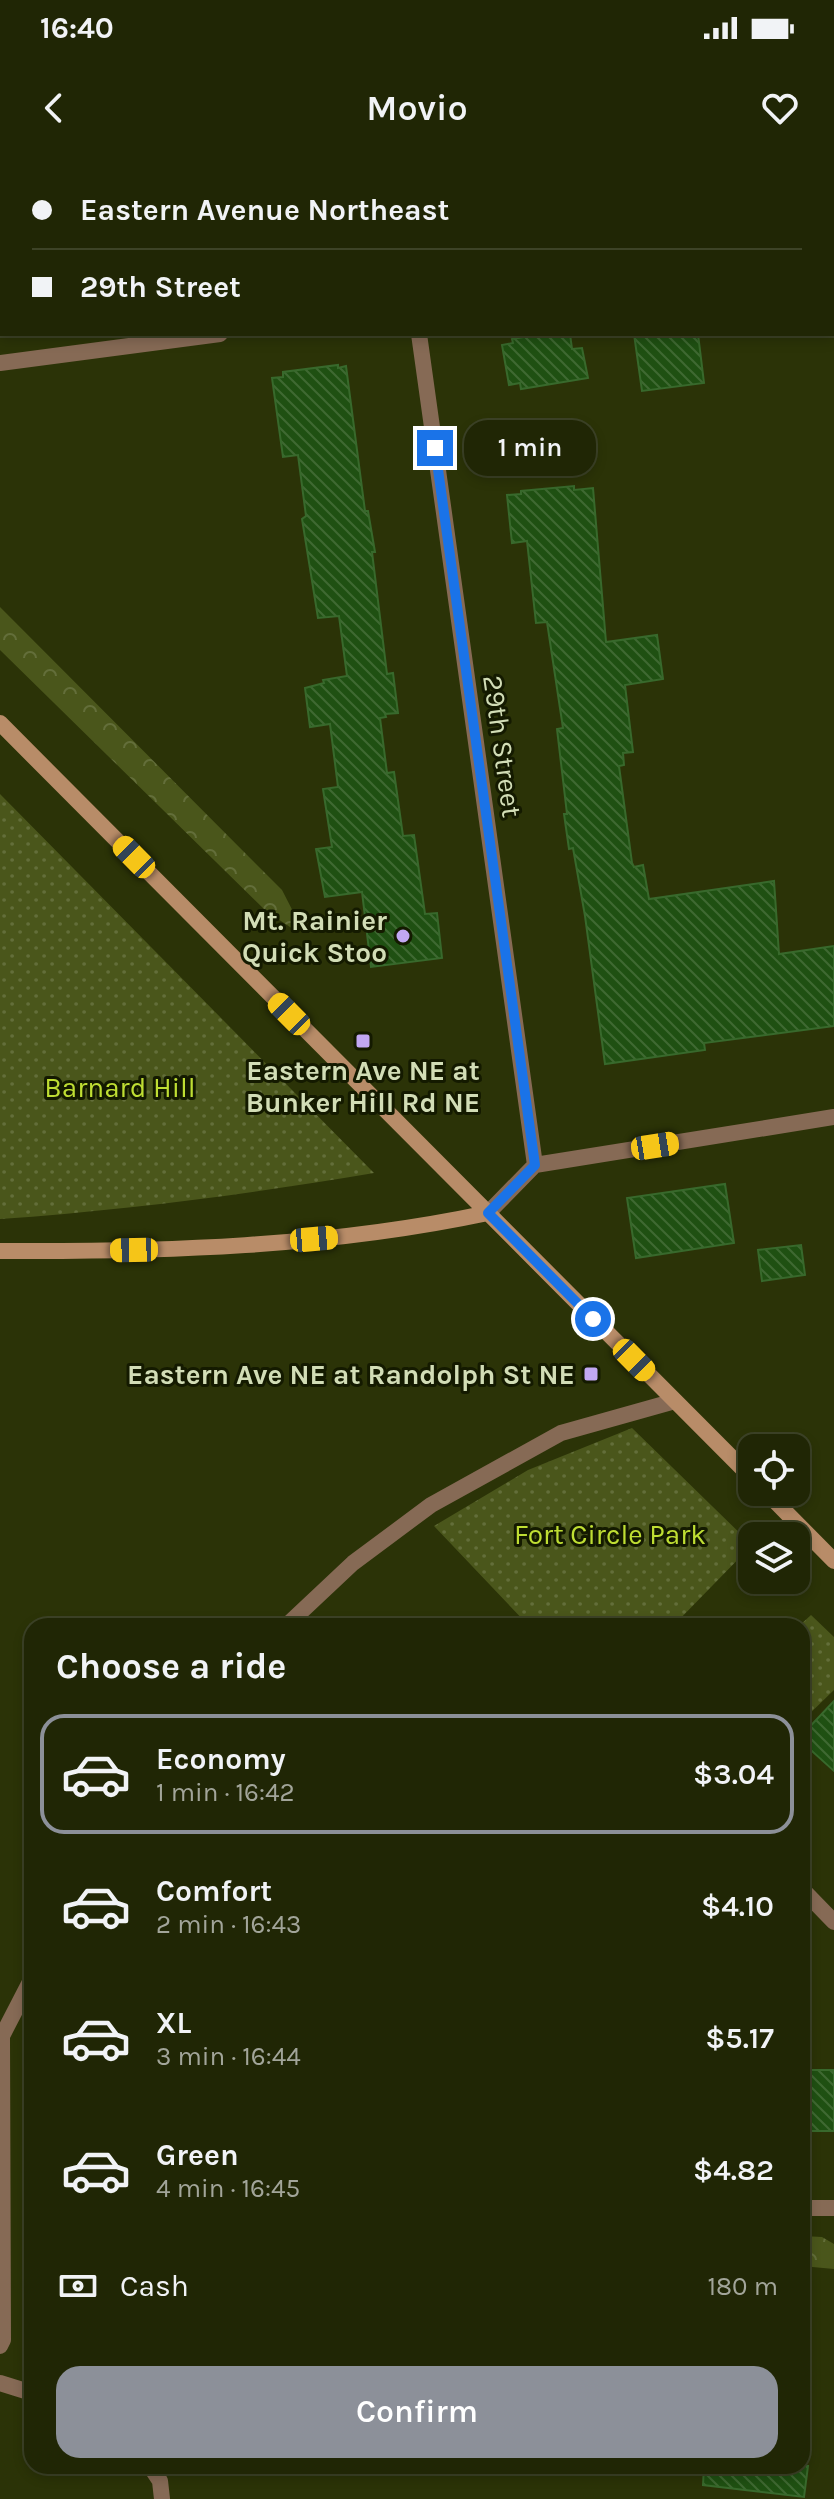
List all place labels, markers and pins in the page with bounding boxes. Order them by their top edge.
place label: Mt. Rainier Quick Stoo [242,904,387,969]
marker: Mt. Rainier Quick Stoo [394,927,412,945]
marker: Eastern Ave NE at Bunker Hill Rd NE [354,1032,372,1050]
place label: Eastern Ave NE at Bunker Hill Rd NE [246,1054,480,1119]
place label: Eastern Ave NE at Randolph St NE [127,1358,575,1391]
marker: Eastern Ave NE at Randolph St NE [582,1365,600,1383]

